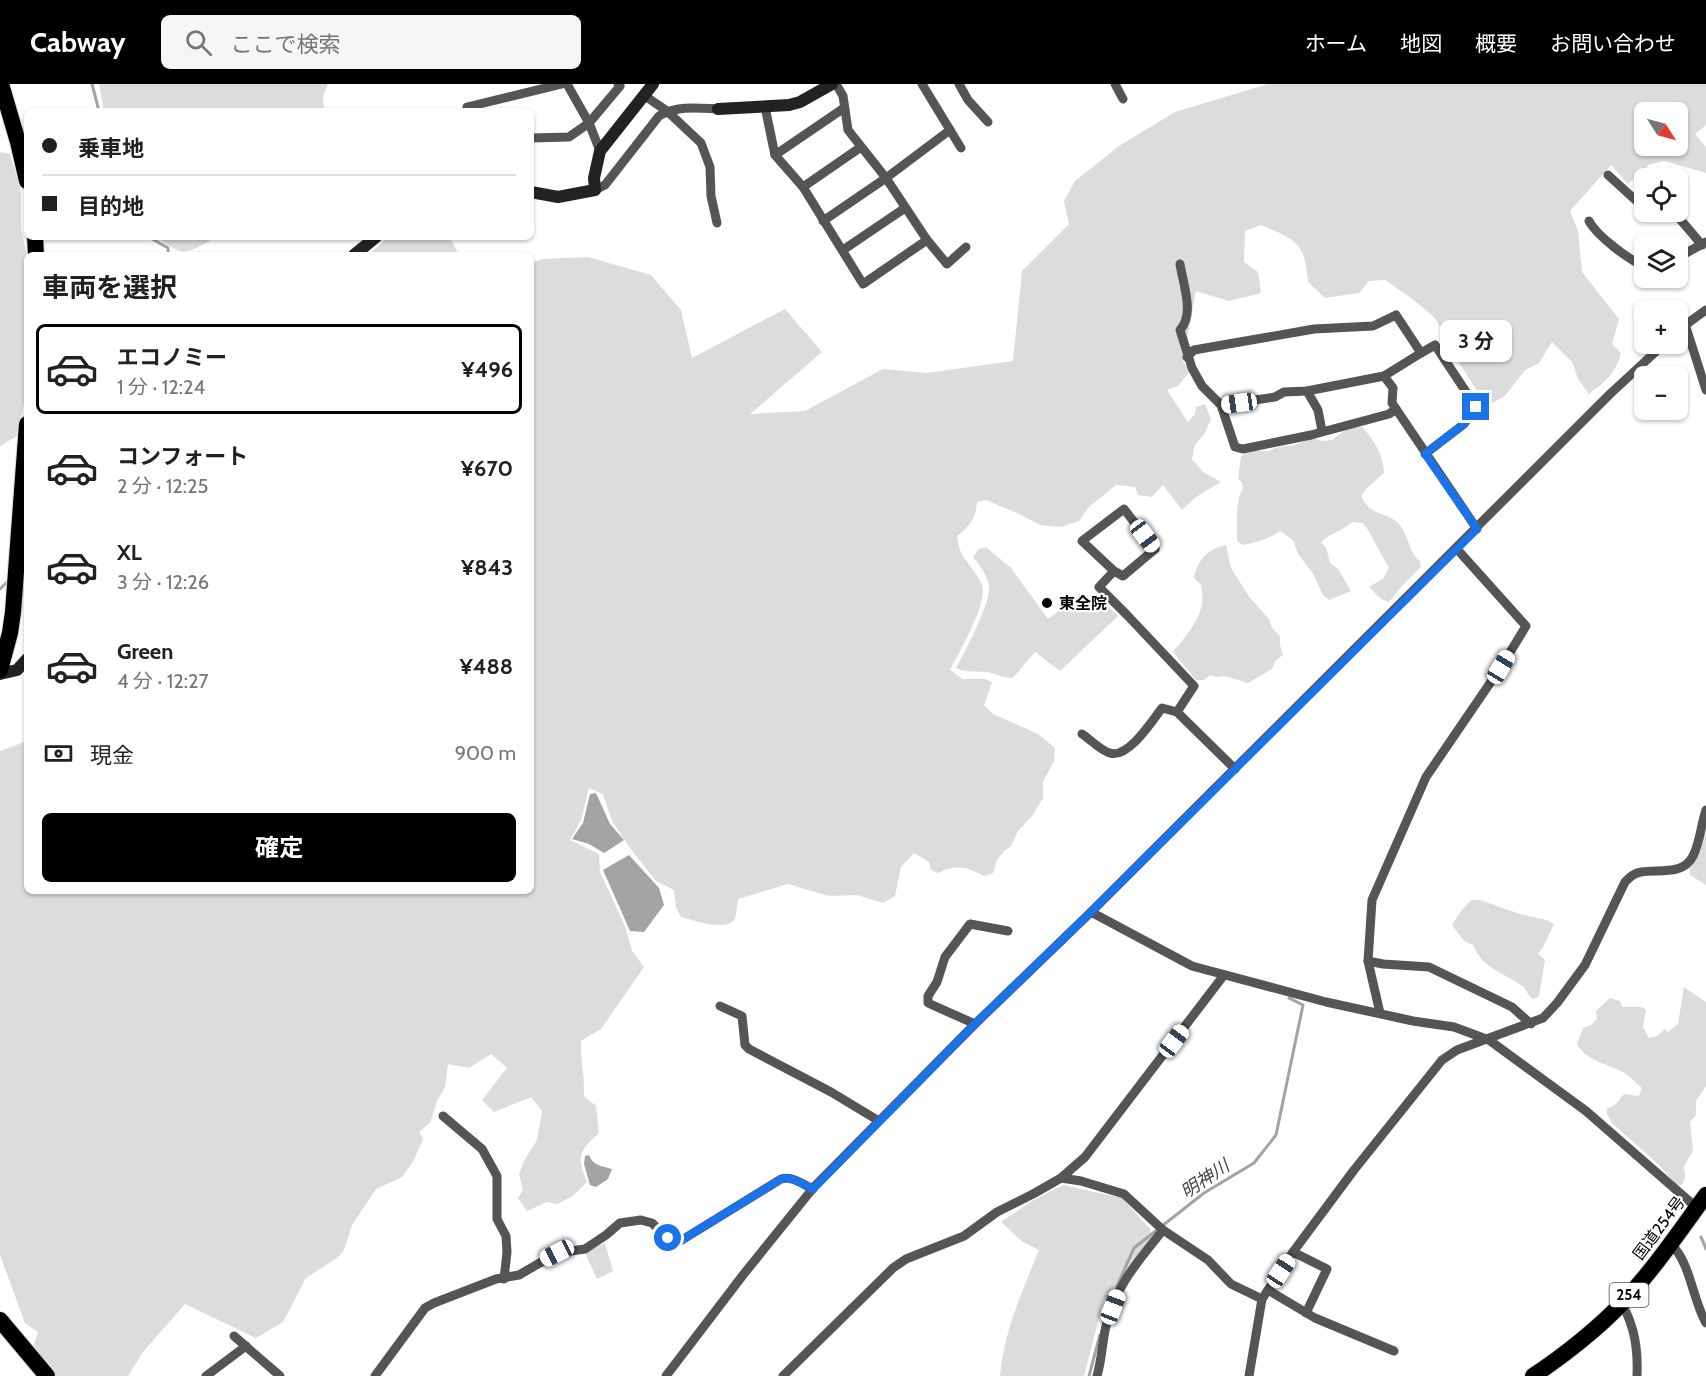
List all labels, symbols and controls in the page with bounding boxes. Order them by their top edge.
search box [161,15,581,69]
text: Cabway [30,25,125,59]
icon: search [182,26,215,59]
text: ここで検索 [230,31,340,58]
text: ホーム [1305,31,1367,56]
text: 地図 [1400,31,1442,56]
text: 概要 [1475,31,1517,56]
text: お問い合わせ [1550,31,1676,56]
north arrow [1634,102,1688,156]
map controls [1634,102,1688,420]
text: 乗車地 [78,135,144,162]
button: locate [1634,168,1688,222]
text: 目的地 [78,193,144,220]
button: layers [1634,234,1688,288]
text: 車両を選択 [42,271,177,304]
button: + [1634,300,1688,354]
callout: 3 分 [1440,320,1512,362]
text: 3 分 [1458,329,1494,353]
icon: car [45,342,99,396]
text: エコノミー [117,344,227,371]
text: ¥496 [461,356,513,383]
button: − [1634,366,1688,420]
text: 1 分 · 12:24 [117,375,205,399]
car [1220,392,1258,414]
route end [1462,393,1489,420]
icon: car [45,441,99,495]
text: コンフォート [117,443,248,470]
text: ¥670 [461,455,513,482]
text: 2 分 · 12:25 [117,474,208,498]
car [1127,516,1163,556]
text: XL [117,539,142,566]
icon: car [45,540,99,594]
text: ¥843 [461,554,513,581]
text: 3 分 · 12:26 [117,570,209,594]
place label: 東全院 [1059,594,1107,613]
marker: 東全院 [1040,596,1054,610]
text: Green [117,638,173,665]
icon: car [45,639,99,693]
car [1484,647,1518,687]
text: ¥488 [459,653,513,680]
text: 4 分 · 12:27 [117,669,209,693]
icon: cash [42,737,75,770]
text: 900 m [455,741,516,765]
text: 現金 [90,742,134,769]
button: 確定 [42,813,516,882]
car [1156,1021,1192,1061]
water label: 明神川 [1176,1154,1235,1203]
street label: 国道254号 [1629,1193,1689,1263]
route start [654,1224,681,1251]
car [537,1237,577,1269]
car [1264,1251,1298,1291]
road number: 254 [1610,1283,1648,1307]
car [1098,1287,1128,1327]

